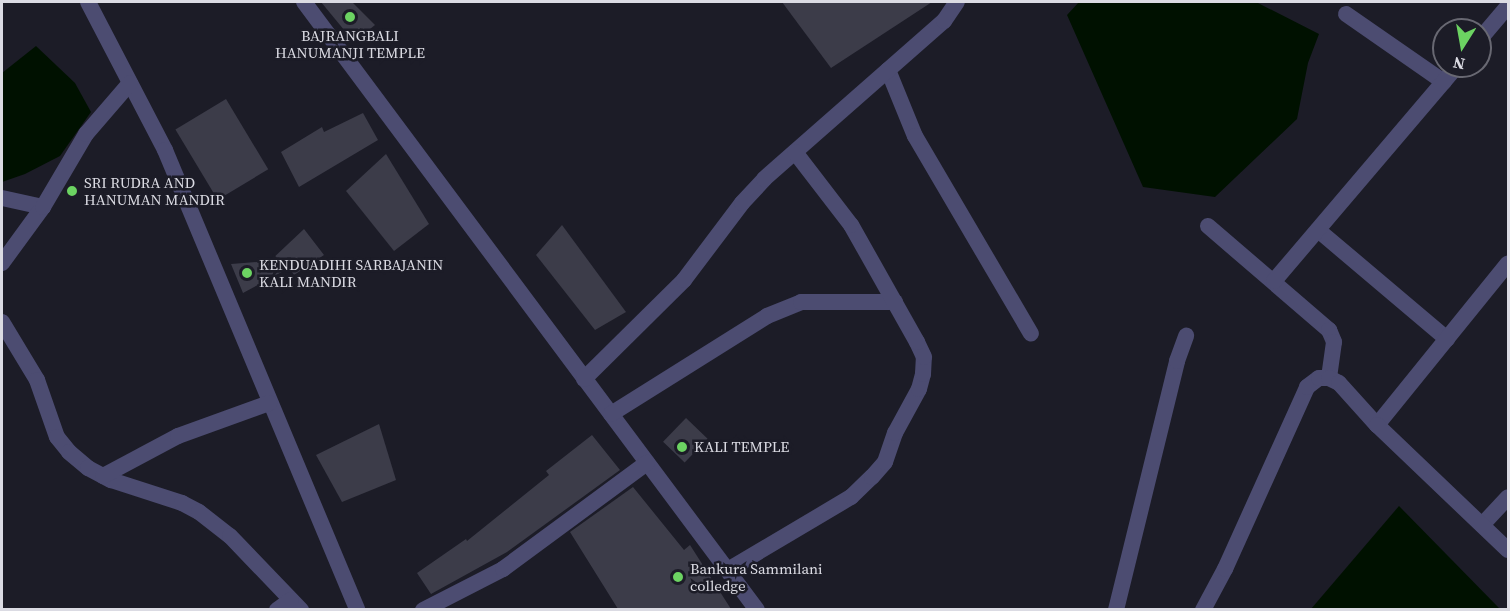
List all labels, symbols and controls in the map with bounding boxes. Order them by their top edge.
marker: BAJRANGBALI HANUMANJI TEMPLE [343,10,357,24]
north arrow [1432,18,1492,78]
place label: BAJRANGBALI HANUMANJI TEMPLE [275,26,425,61]
text: N [1451,52,1467,76]
place label: SRI RUDRA AND HANUMAN MANDIR [84,173,225,208]
marker: SRI RUDRA AND HANUMAN MANDIR [65,184,79,198]
place label: KENDUADIHI SARBAJANIN KALI MANDIR [259,255,443,290]
marker: KENDUADIHI SARBAJANIN KALI MANDIR [240,266,254,280]
place label: KALI TEMPLE [694,438,790,456]
marker: KALI TEMPLE [675,440,689,454]
place label: Bankura Sammilani colledge [690,559,823,594]
marker: Bankura Sammilani colledge [671,570,685,584]

